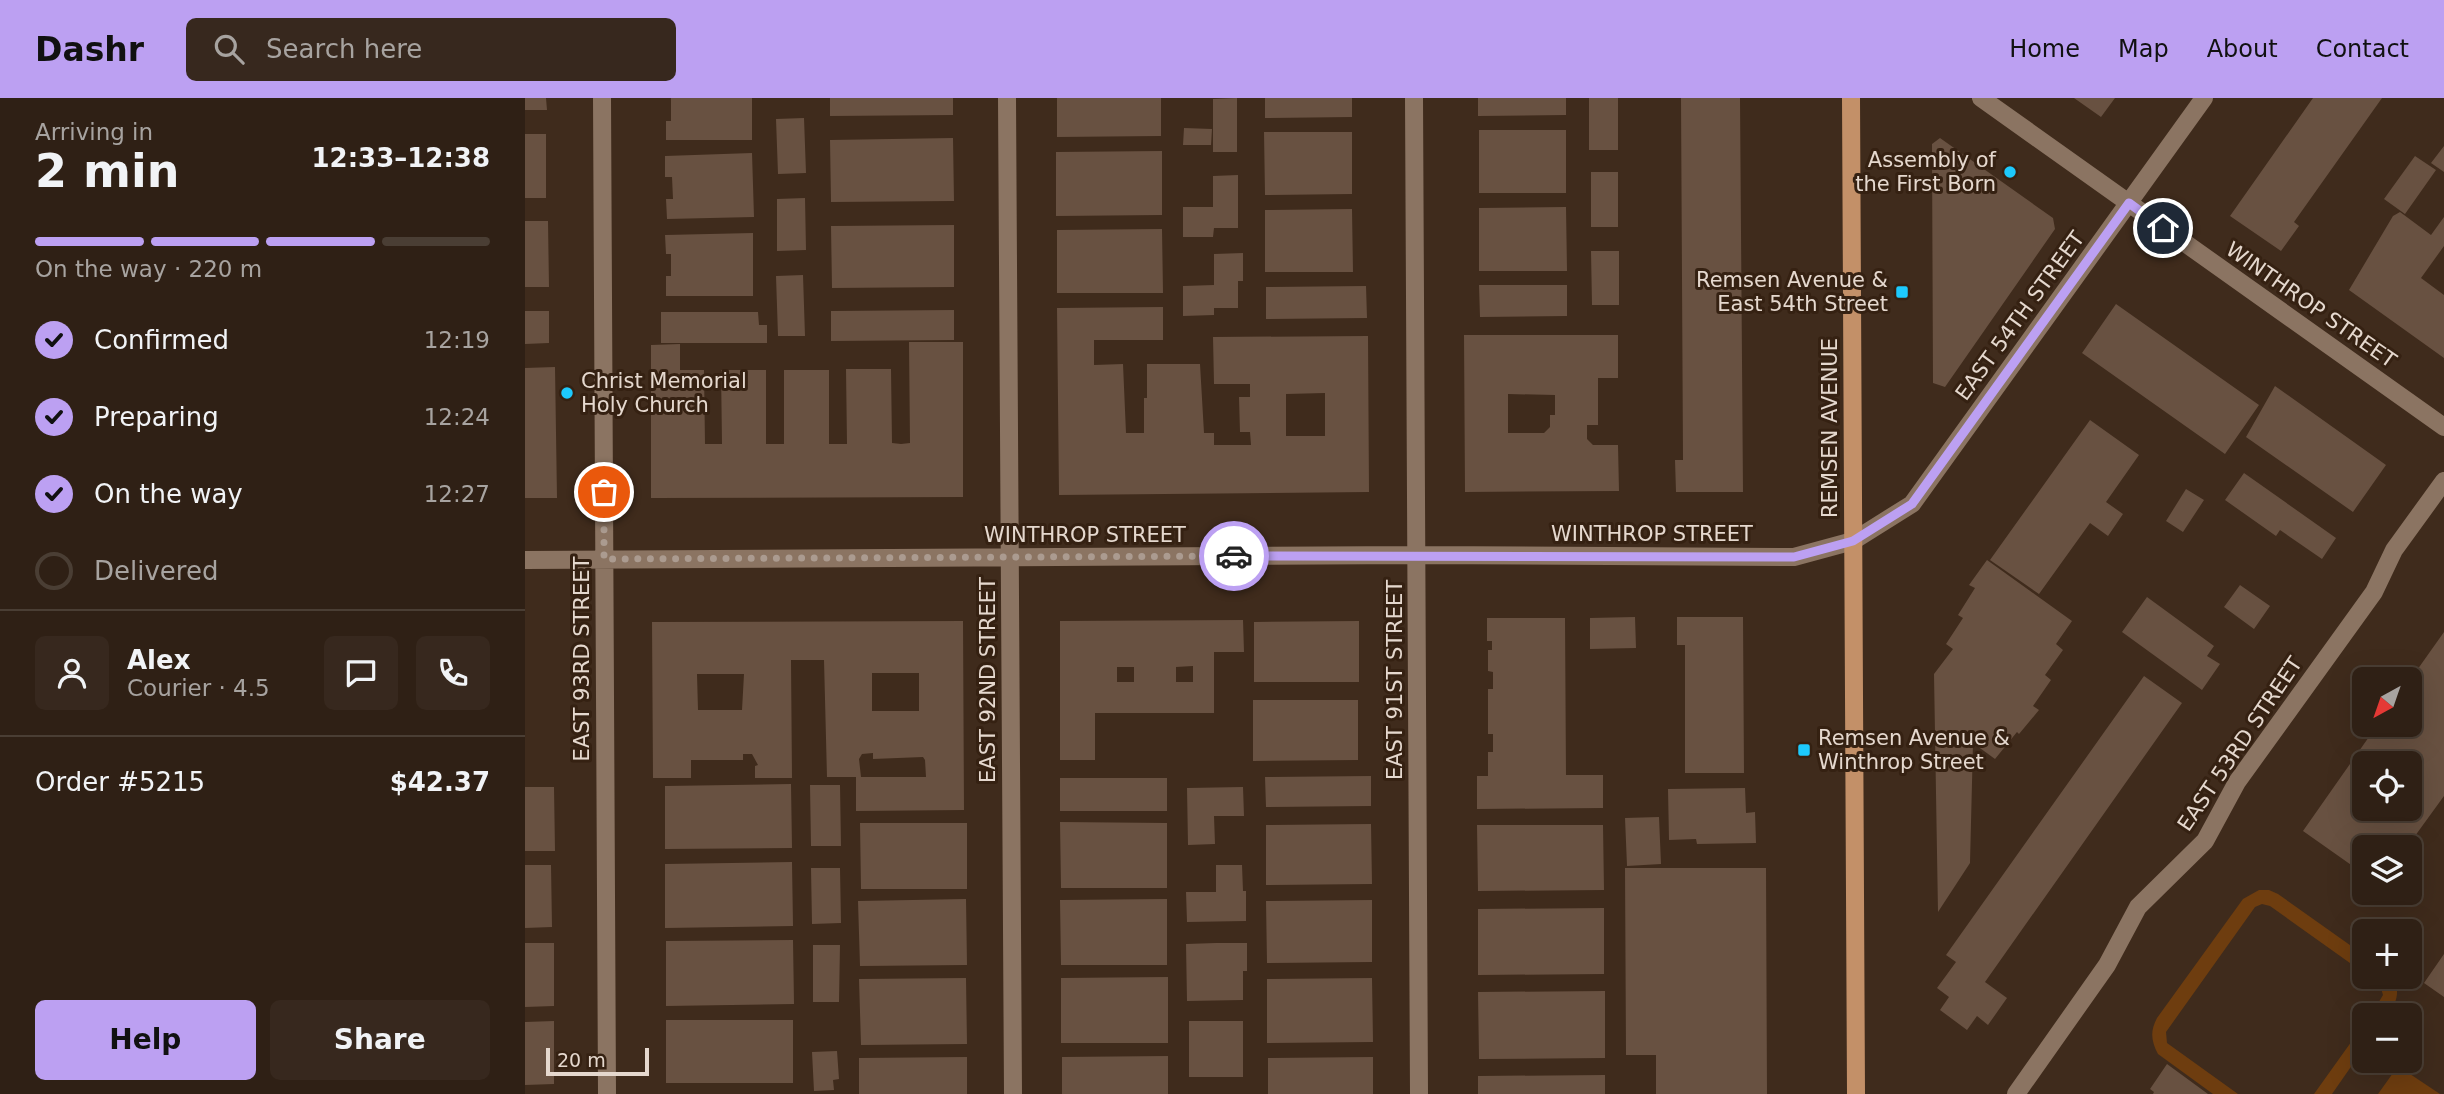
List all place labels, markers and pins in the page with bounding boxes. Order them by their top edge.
place label: Assembly of the First Born [1855,148,1997,196]
marker: Assembly of the First Born [2002,164,2018,180]
pin [2133,198,2193,258]
place label: Remsen Avenue & East 54th Street [1696,268,1888,316]
marker: Remsen Avenue & East 54th Street [1894,284,1910,300]
place label: Christ Memorial Holy Church [581,369,747,417]
marker: Christ Memorial Holy Church [559,385,575,401]
pin [574,462,634,522]
place label: Remsen Avenue & Winthrop Street [1818,726,2010,774]
marker: Remsen Avenue & Winthrop Street [1796,742,1812,758]

